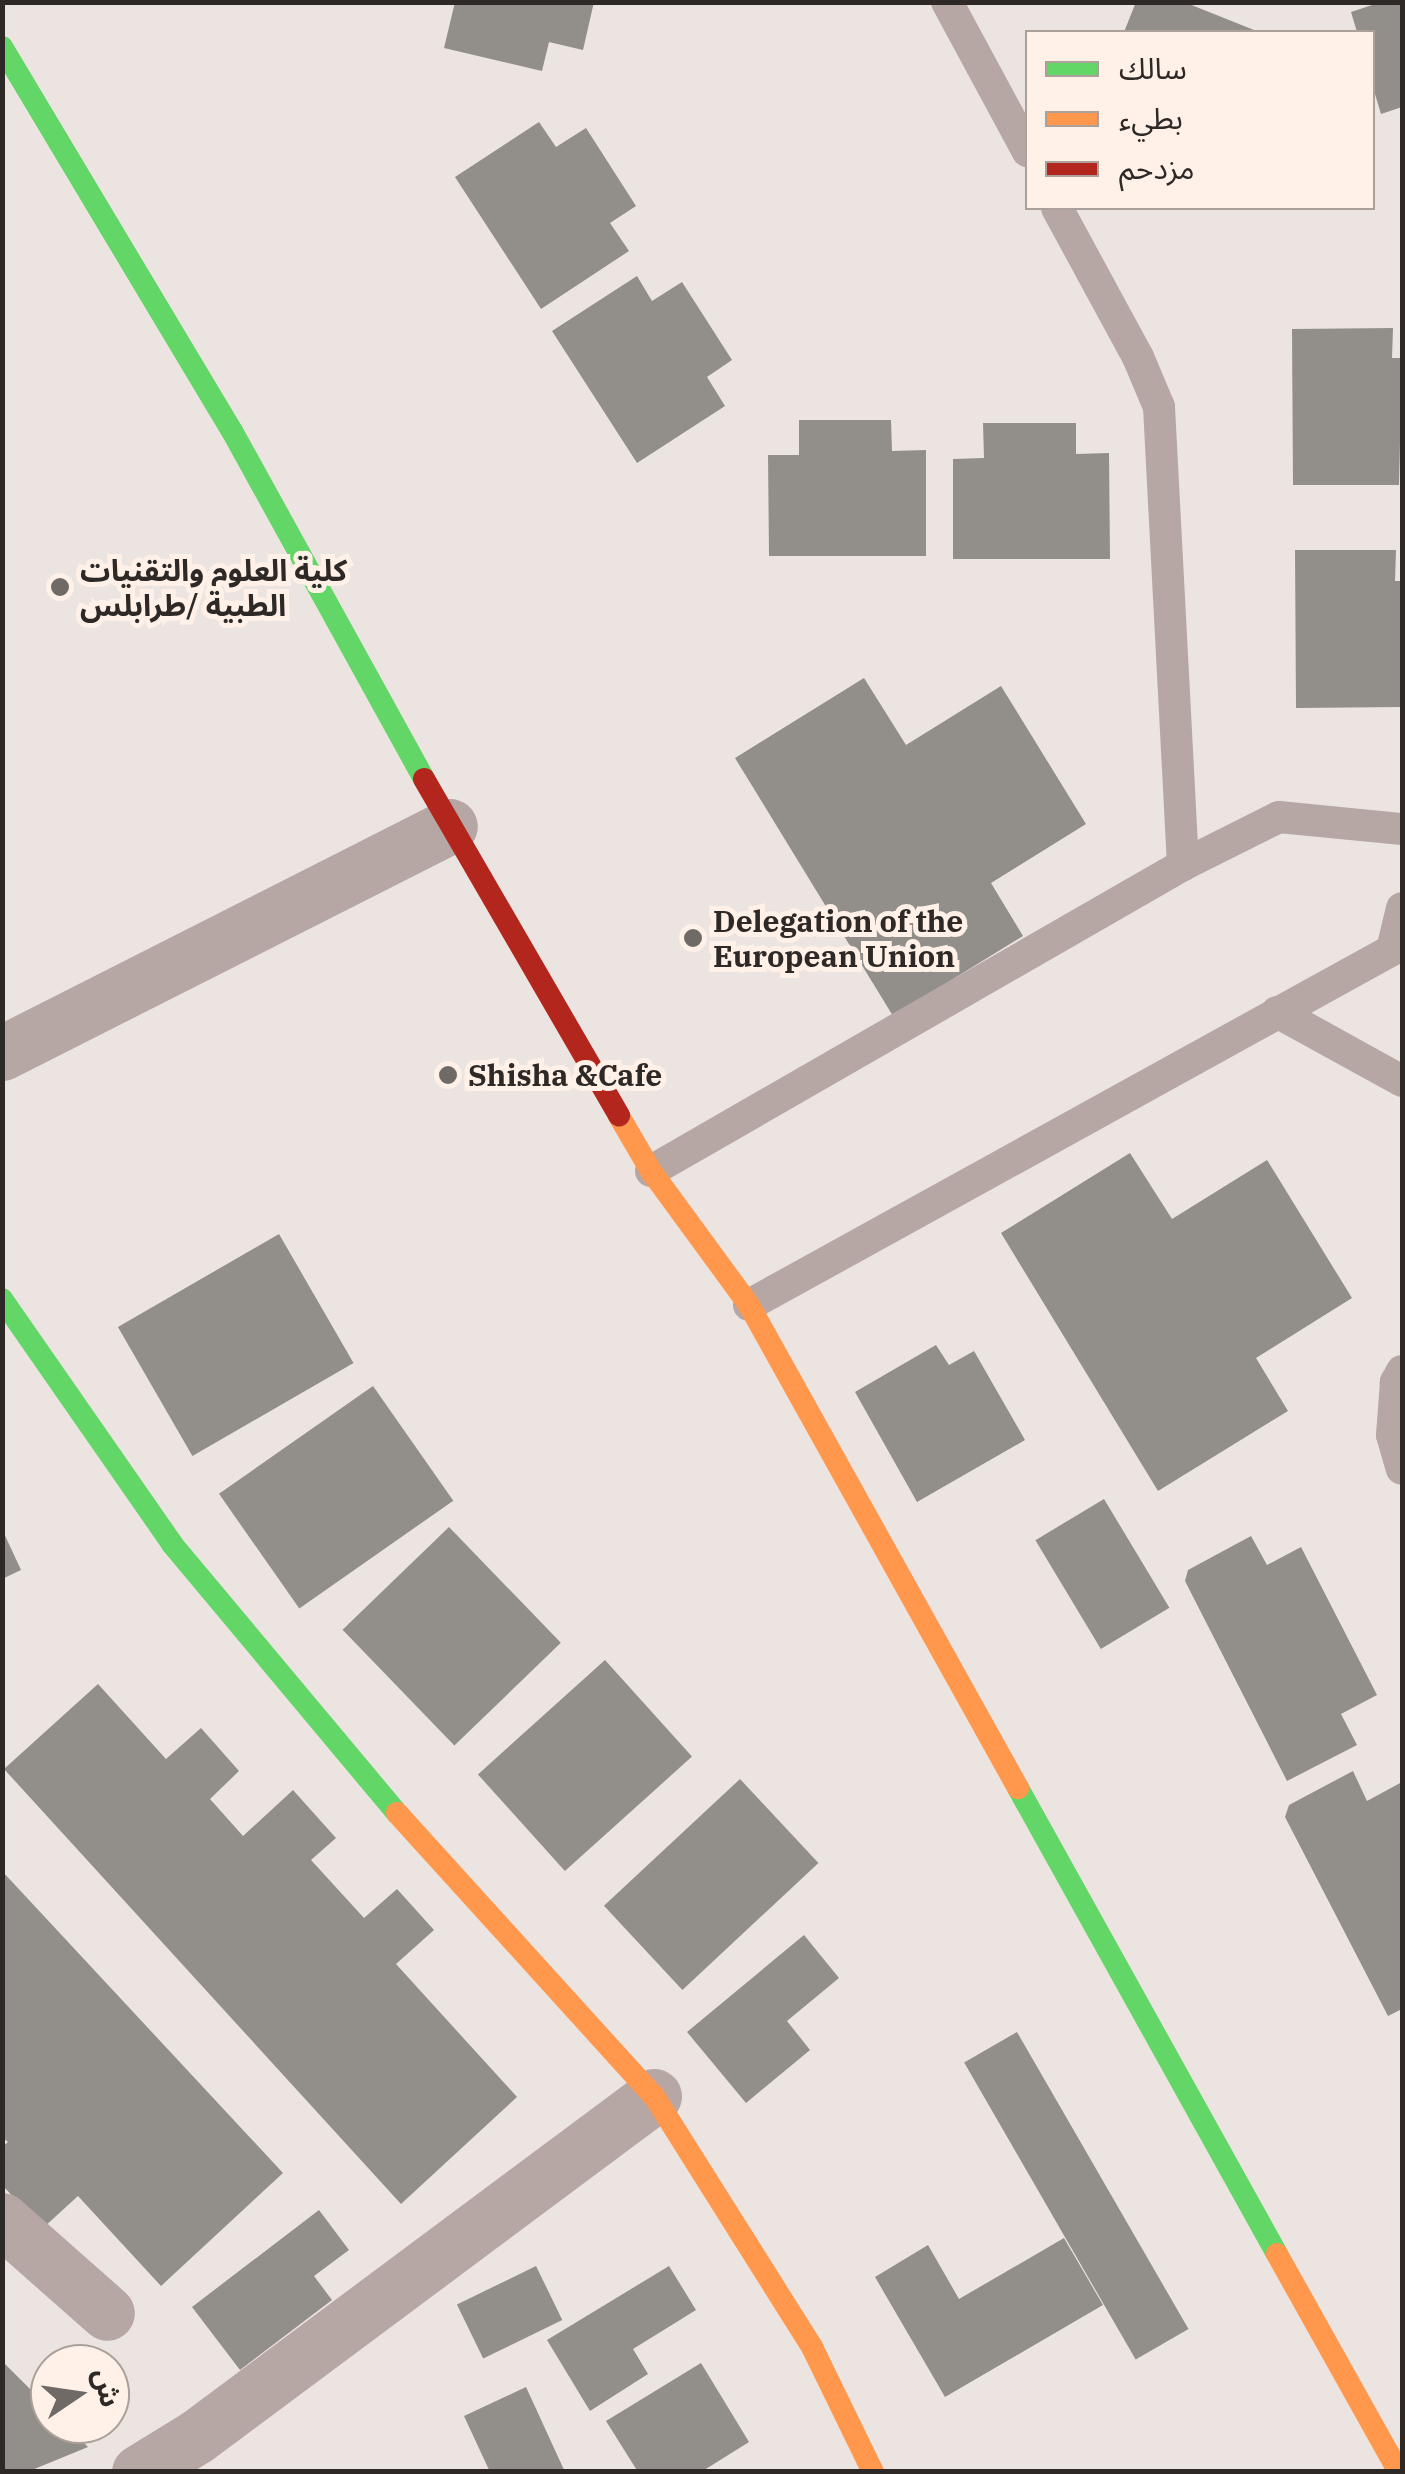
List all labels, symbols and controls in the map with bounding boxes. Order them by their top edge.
legend [1025,30,1375,210]
text: سالك [1119,48,1187,87]
text: بطيء [1119,98,1183,137]
text: مزدحم [1119,148,1195,187]
place label: كلية العلوم والتقنيات الطبية /طرابلس [80,552,347,622]
marker: كلية العلوم والتقنيات الطبية /طرابلس [49,576,71,598]
place label: Delegation of the European Union [713,903,963,974]
marker: Delegation of the European Union [682,927,704,949]
place label: Shisha &Cafe [468,1057,662,1093]
marker: Shisha &Cafe [437,1064,459,1086]
north arrow [30,2344,130,2444]
text: ش [85,2365,130,2410]

